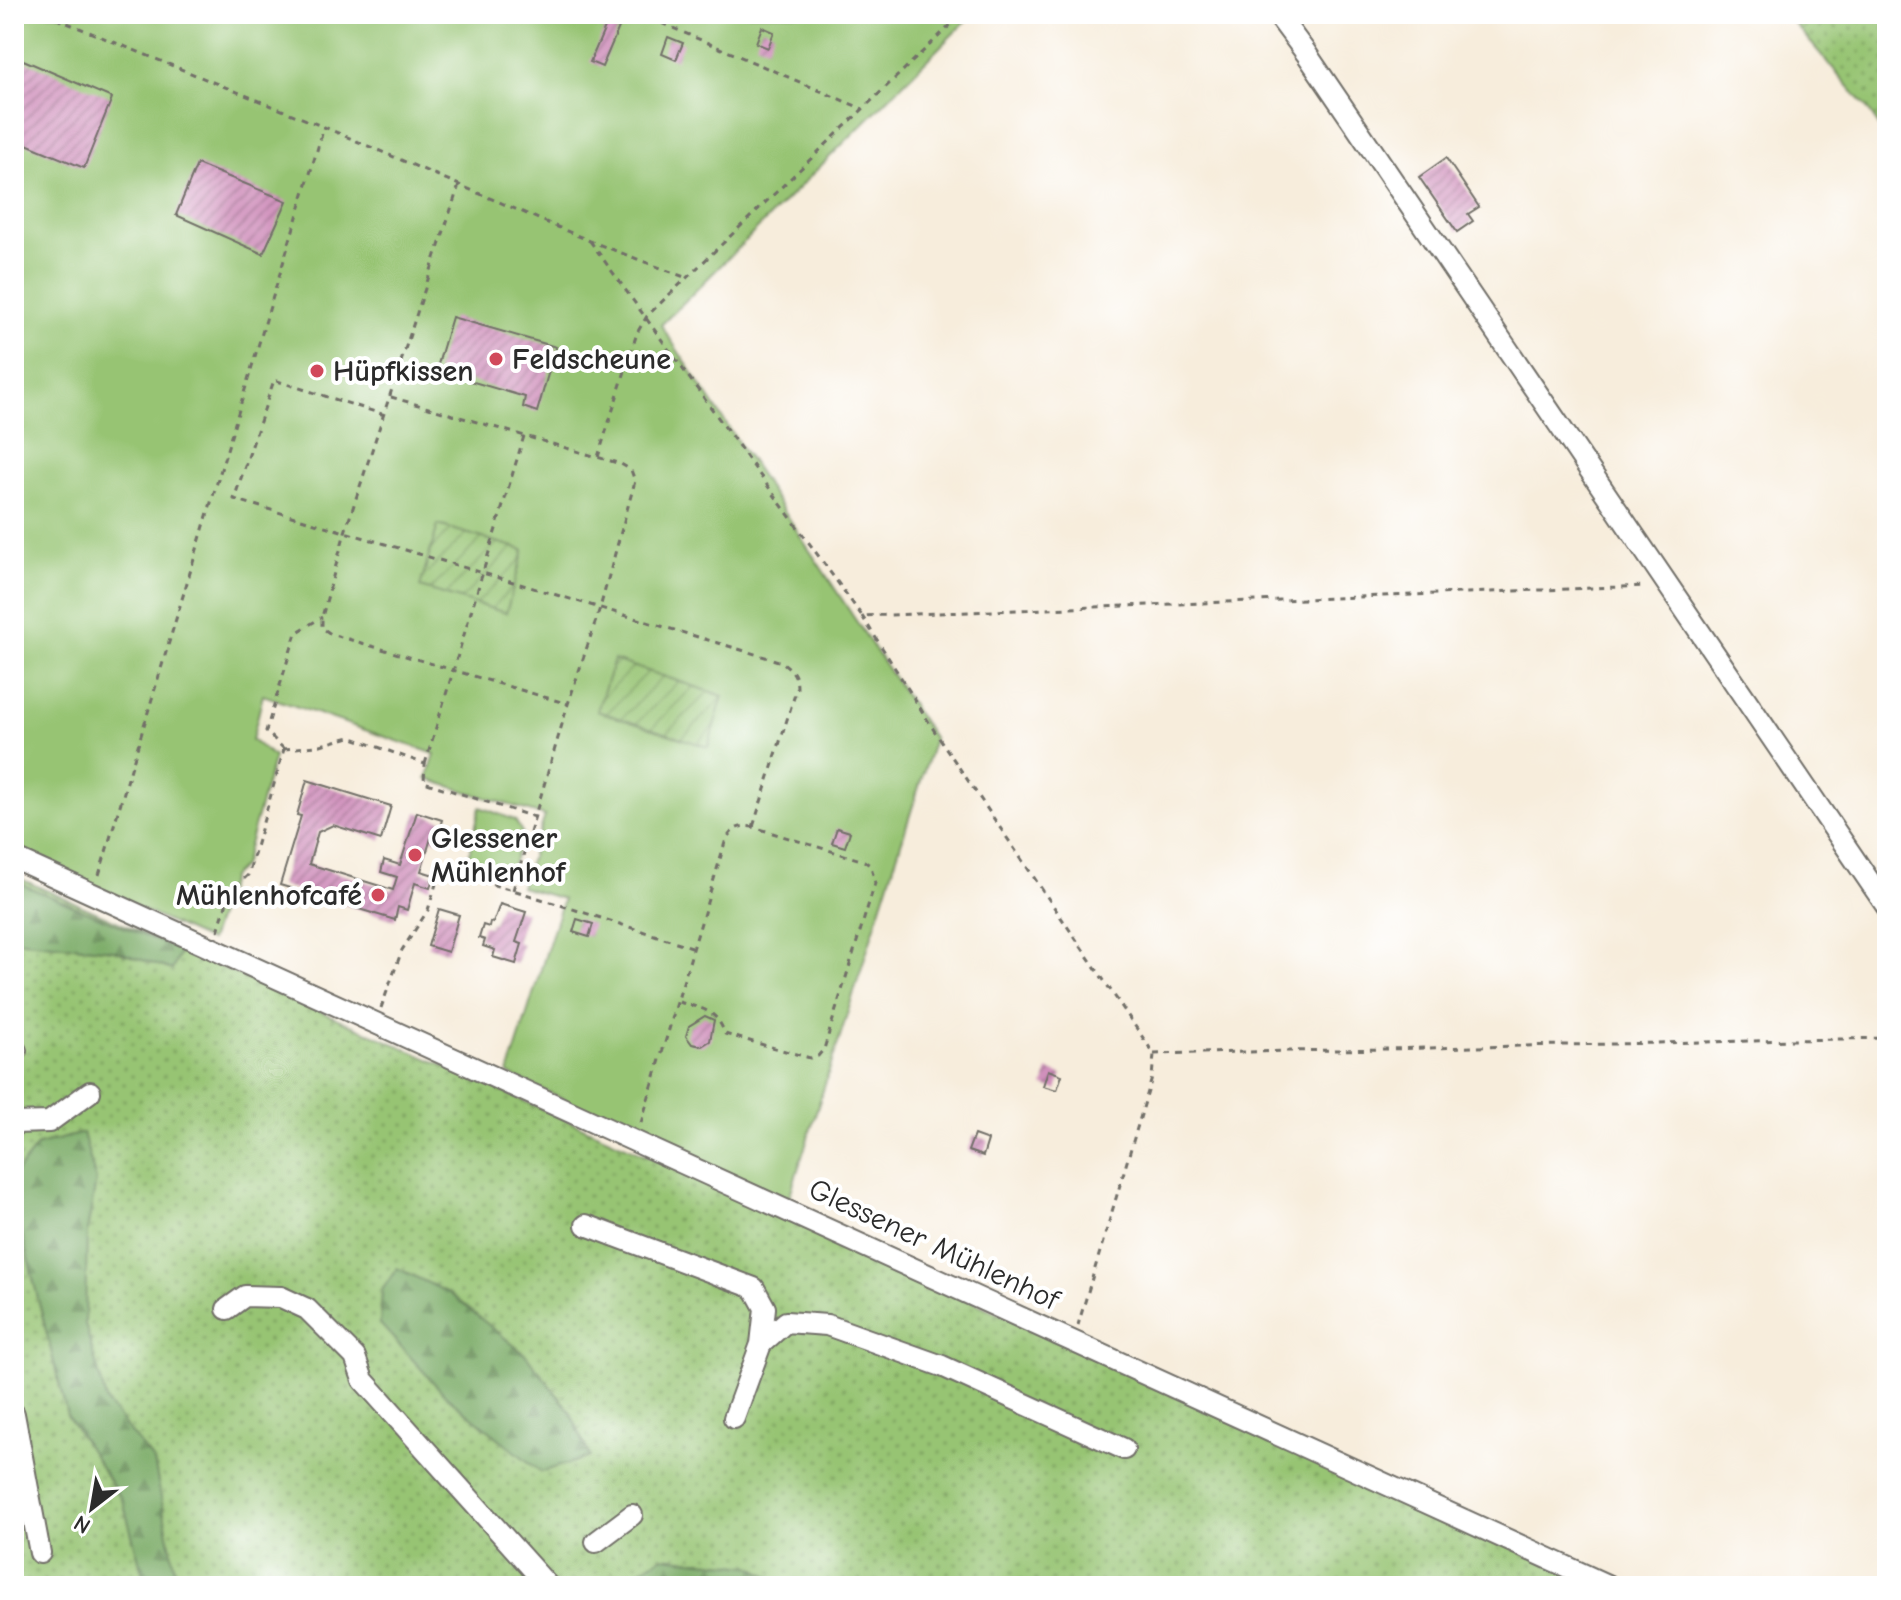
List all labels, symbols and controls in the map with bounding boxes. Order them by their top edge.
place label: Feldscheune [512,342,671,377]
marker: Feldscheune [487,350,505,368]
place label: Hüpfkissen [333,354,474,389]
marker: Hüpfkissen [308,362,326,380]
place label: Glessener Mühlenhof [431,821,567,890]
marker: Glessener Mühlenhof [406,846,424,864]
place label: Mühlenhofcafé [176,878,362,913]
marker: Mühlenhofcafé [369,886,387,904]
street label: Glessener Mühlenhof [803,1171,1066,1318]
north arrow [52,1468,132,1548]
text: N [69,1509,95,1539]

